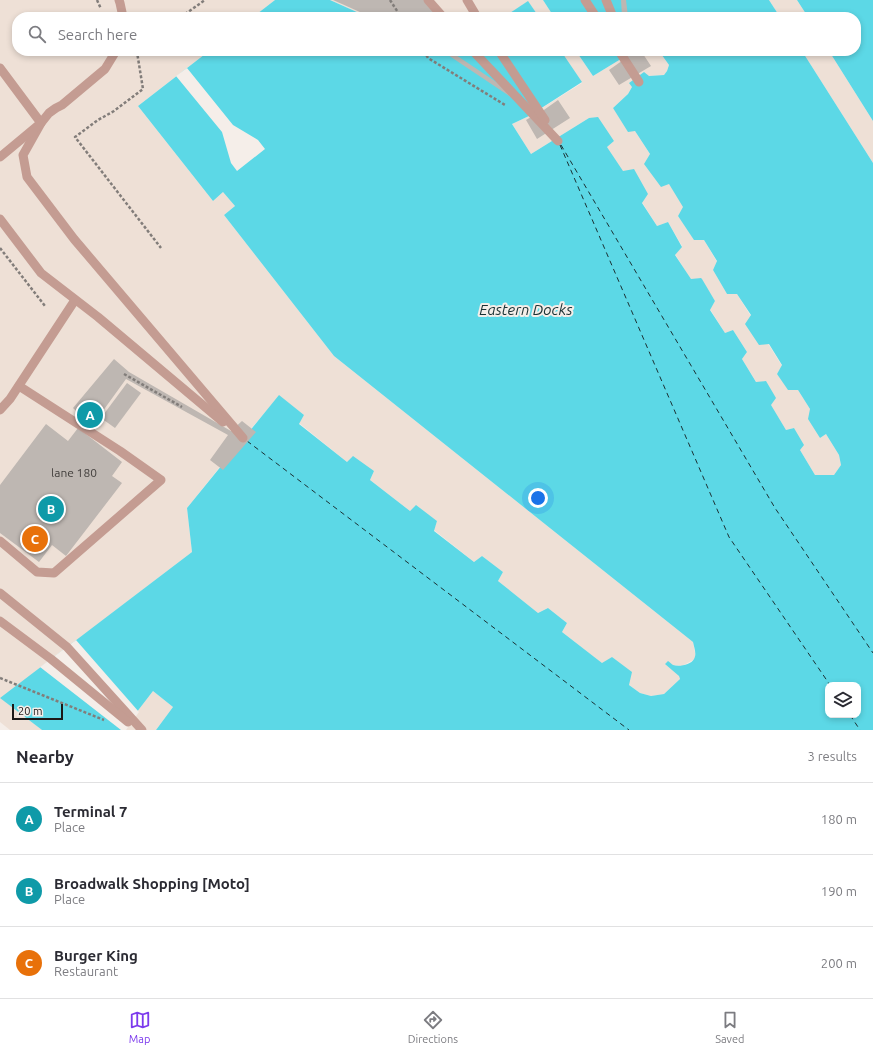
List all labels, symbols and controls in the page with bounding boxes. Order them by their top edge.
search box [12,12,861,56]
icon: search [26,23,48,45]
text: Search here [58,26,137,43]
water label: Eastern Docks [479,301,573,318]
pin: A [77,400,103,430]
house number: lane 180 [51,466,97,479]
your location [528,488,548,508]
pin: B [38,494,64,524]
pin: C [22,524,48,554]
map controls [825,682,861,718]
button: layers [825,682,861,718]
scale bar [12,702,63,721]
text: 20 m [18,705,42,717]
text: Nearby [16,747,74,766]
text: 3 results [807,749,857,763]
text: Terminal 7 [54,803,127,820]
text: A [24,812,34,826]
text: 180 m [821,812,857,826]
text: Place [54,820,85,834]
text: Broadwalk Shopping [Moto] [54,875,250,892]
text: B [25,884,33,898]
text: 190 m [821,884,857,898]
text: Place [54,892,85,906]
text: Burger King [54,947,138,964]
text: C [25,956,33,970]
text: 200 m [821,956,857,970]
text: Restaurant [54,964,118,978]
tab: Map [129,1009,151,1045]
tab: Directions [408,1009,458,1045]
tab: Saved [715,1009,744,1045]

